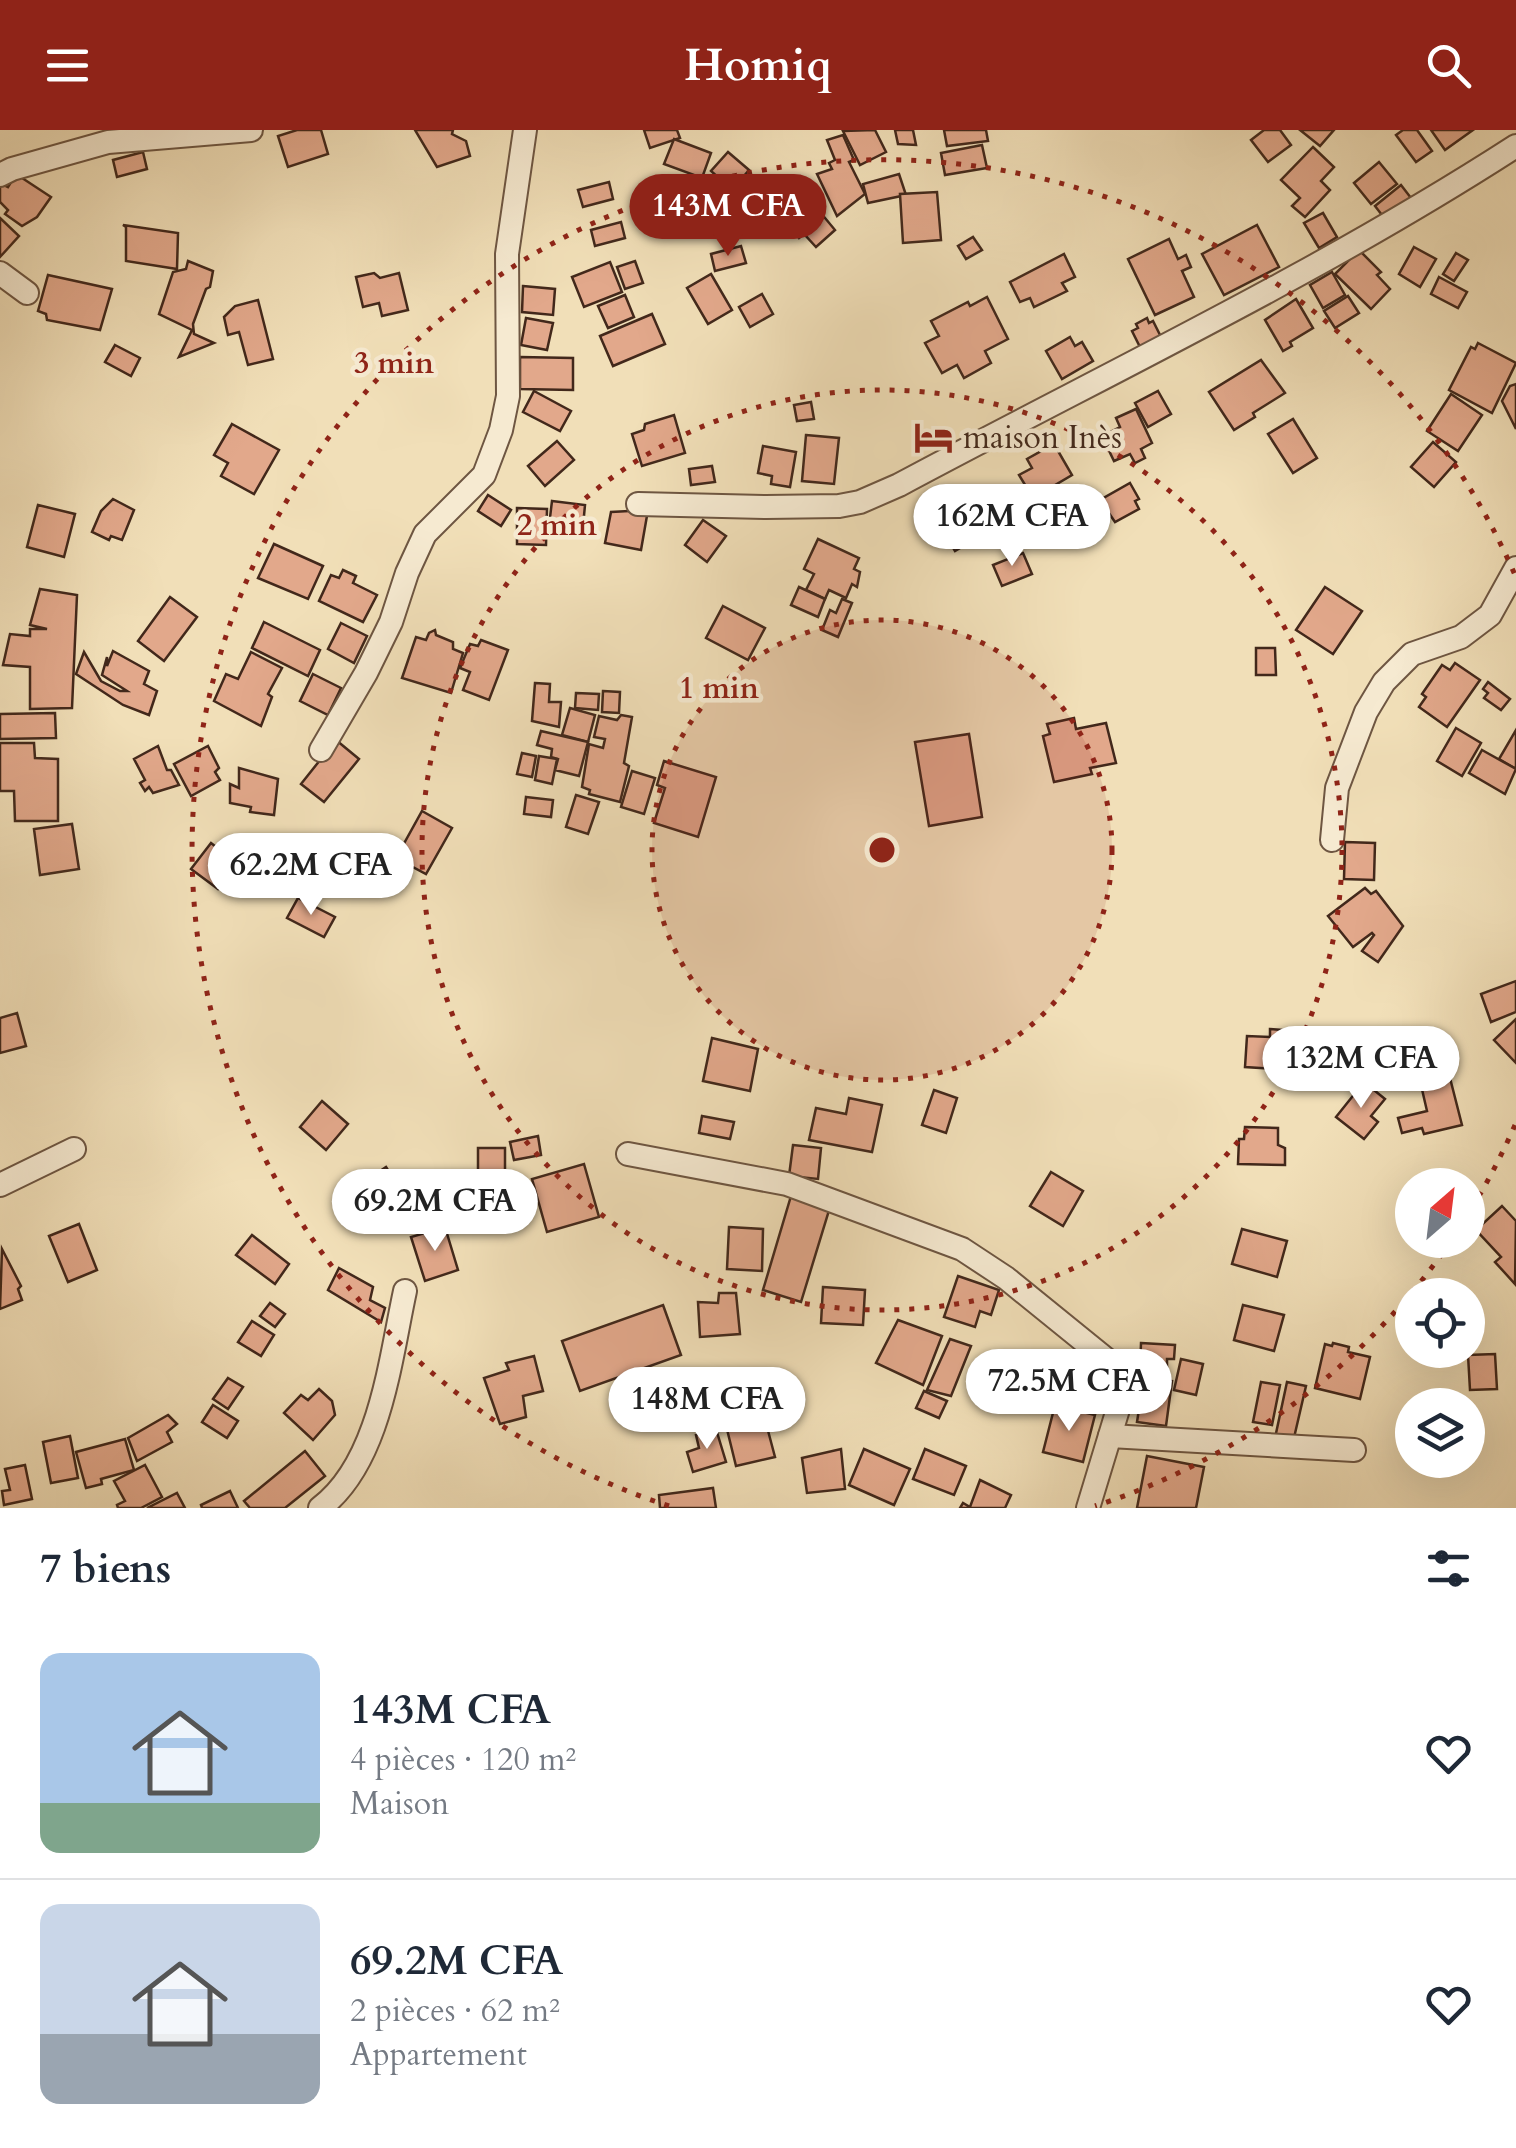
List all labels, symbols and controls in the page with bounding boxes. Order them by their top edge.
text: Homiq [684,35,832,96]
icon: menu [40,38,95,93]
icon: search [1421,38,1476,93]
pin: 143M CFA [625,174,831,259]
text: 143M CFA [651,184,805,228]
text: 3 min [354,343,434,384]
hotel icon: maison Inès [912,416,954,458]
place label: maison Inès [963,416,1122,460]
pin: 162M CFA [909,484,1115,569]
text: 162M CFA [935,494,1089,538]
text: 2 min [517,505,597,546]
text: 1 min [679,668,759,709]
centre of rings [864,832,900,868]
pin: 62.2M CFA [197,833,425,918]
text: 62.2M CFA [230,843,392,887]
pin: 132M CFA [1258,1026,1464,1111]
text: 132M CFA [1284,1036,1438,1080]
north arrow [1395,1168,1485,1258]
map controls [1395,1168,1485,1478]
pin: 69.2M CFA [321,1169,549,1254]
text: 69.2M CFA [354,1179,516,1223]
button: locate [1395,1278,1485,1368]
pin: 72.5M CFA [955,1349,1183,1434]
text: 72.5M CFA [988,1359,1150,1403]
pin: 148M CFA [604,1367,810,1452]
text: 148M CFA [630,1377,784,1421]
button: layers [1395,1388,1485,1478]
text: 7 biens [40,1540,171,1597]
icon: filters [1421,1541,1476,1596]
text: 143M CFA [350,1681,551,1738]
icon: home [120,1693,240,1813]
icon: heart [1421,1726,1476,1781]
text: 4 pièces · 120 m² [350,1738,576,1782]
text: Maison [350,1782,449,1826]
text: 69.2M CFA [350,1932,563,1989]
icon: home [120,1944,240,2064]
icon: heart [1421,1977,1476,2032]
text: 2 pièces · 62 m² [350,1989,560,2033]
text: Appartement [350,2033,527,2077]

